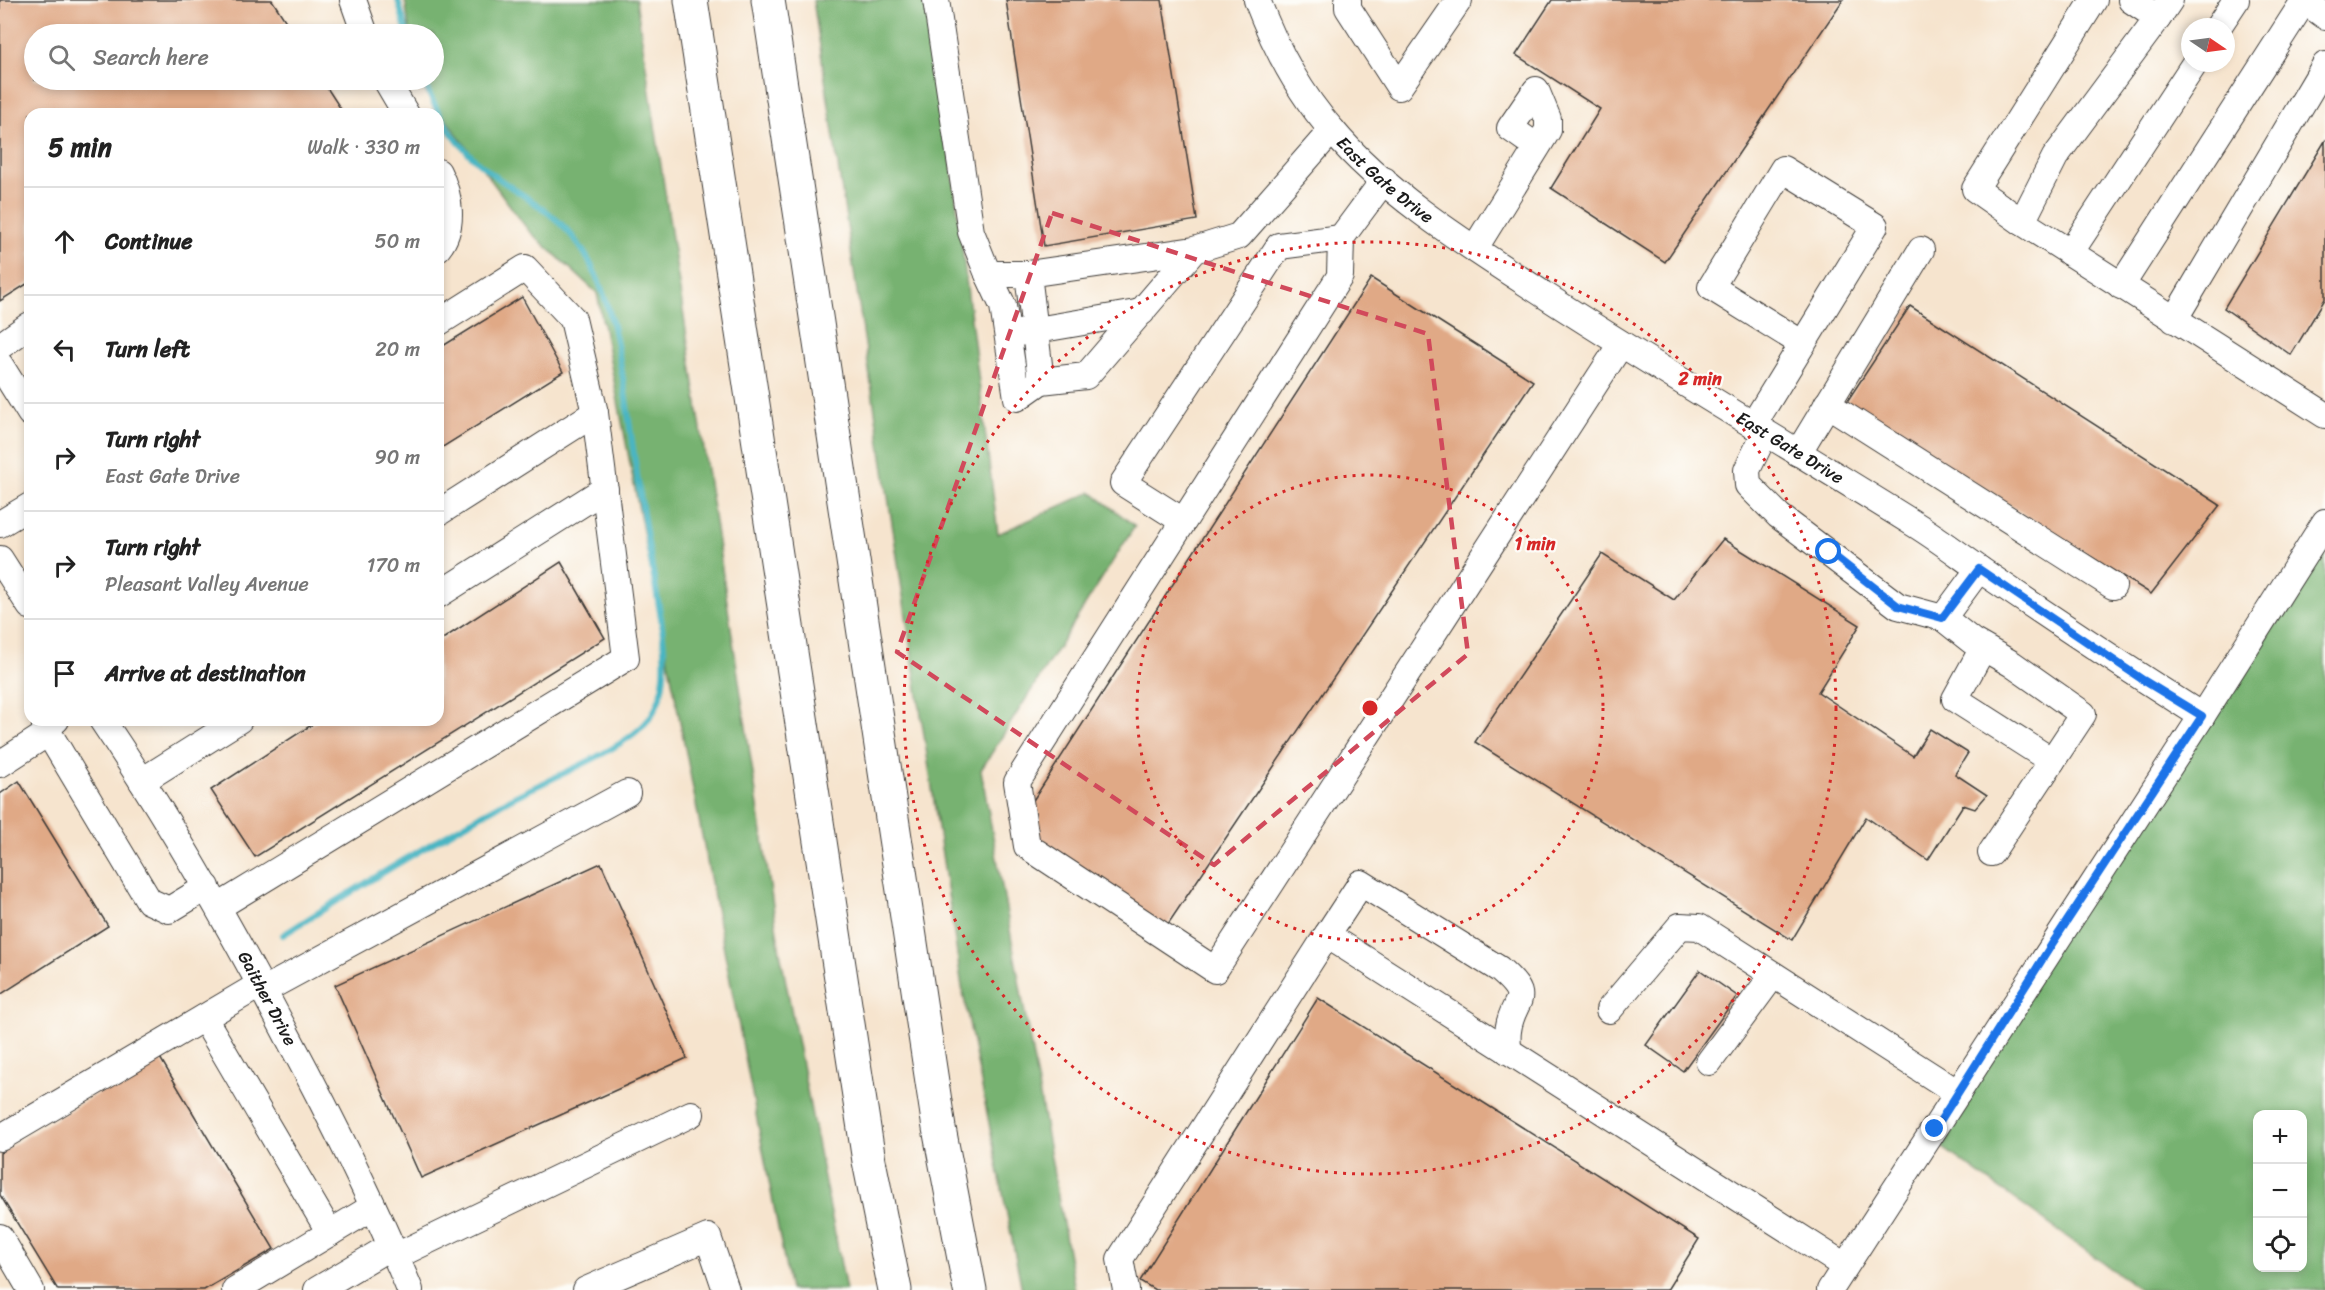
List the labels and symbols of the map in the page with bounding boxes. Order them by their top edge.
north arrow [2181,18,2235,72]
street label: East Gate Drive [1328,128,1441,232]
text: 2 min [1677,363,1722,395]
street label: East Gate Drive [1730,402,1850,493]
text: 1 min [1515,528,1556,560]
route start [1815,538,1841,564]
centre of rings [1360,698,1380,718]
street label: Gaither Drive [229,945,306,1052]
route end [1921,1115,1947,1141]

